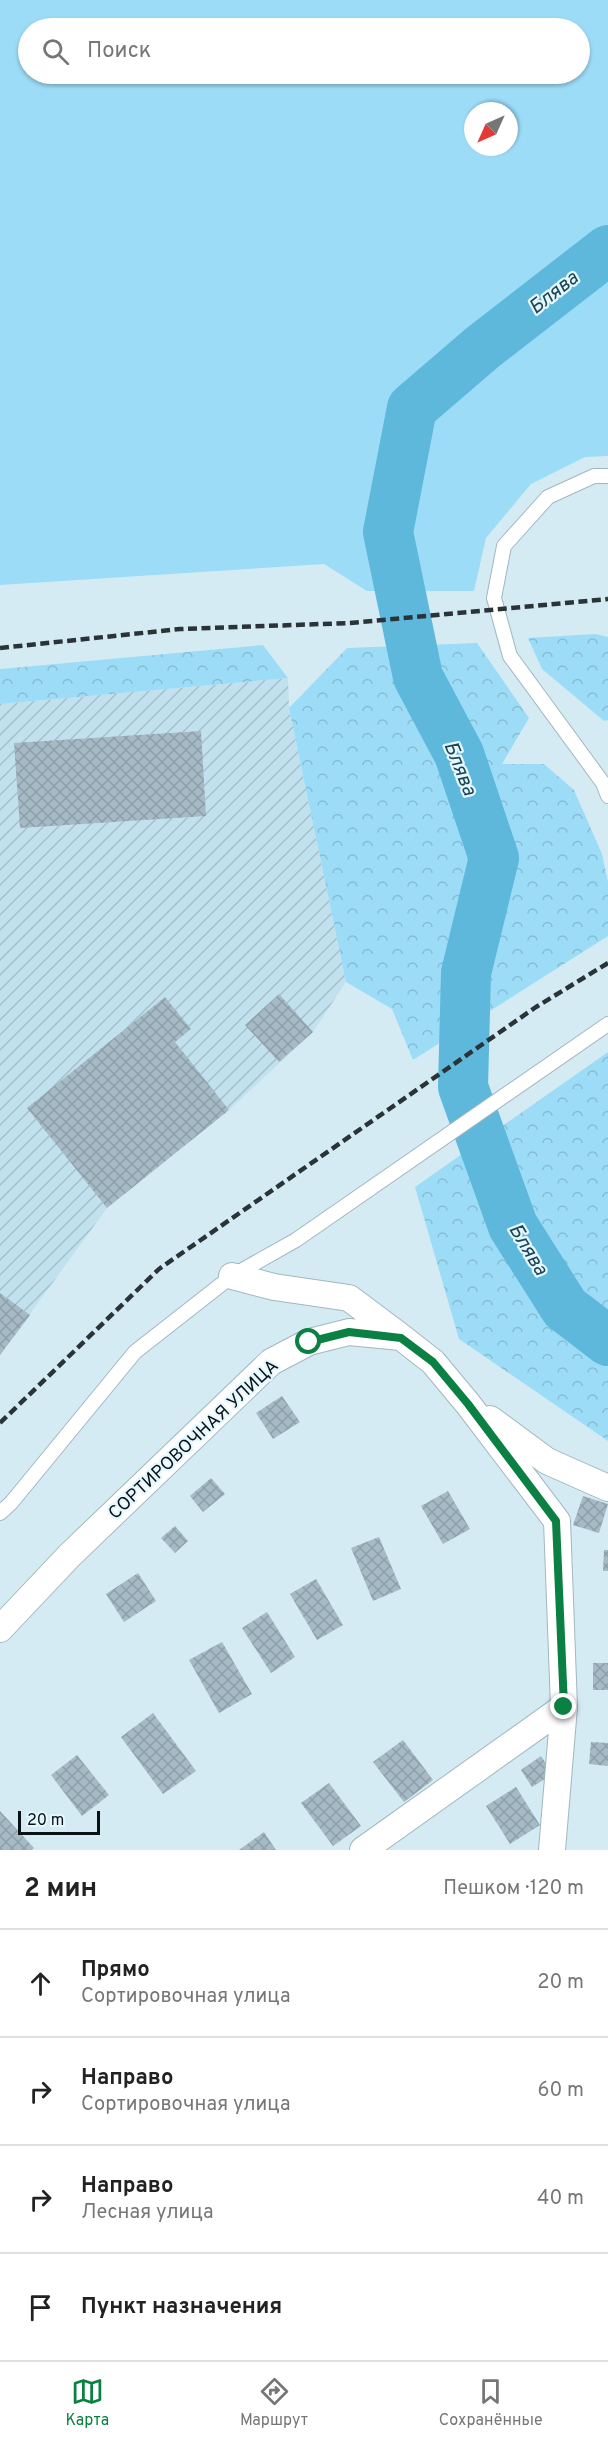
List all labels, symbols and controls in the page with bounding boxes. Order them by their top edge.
search box [18,18,590,84]
icon: search [39,35,72,68]
text: Поиск [87,38,151,65]
north arrow [464,102,518,156]
water label: Блява [524,266,585,321]
water label: Блява [437,738,482,800]
water label: Блява [502,1219,553,1281]
route start [295,1328,321,1354]
street label: СОРТИРОВОЧНАЯ УЛИЦА [104,1355,284,1525]
route end [550,1693,576,1719]
scale bar [18,1808,100,1836]
text: 20 m [27,1811,64,1831]
text: 2 мин [24,1873,97,1906]
text: Пешком · 120 m [443,1876,584,1902]
text: Прямо [81,1957,150,1984]
icon: ahead [24,1967,57,2000]
text: 20 m [537,1970,584,1996]
text: Сортировочная улица [81,1984,290,2010]
text: Направо [81,2065,173,2092]
icon: right [24,2075,57,2108]
text: 60 m [538,2078,584,2104]
text: Сортировочная улица [81,2092,290,2118]
text: Направо [81,2173,173,2200]
icon: right [24,2183,57,2216]
text: 40 m [537,2186,584,2212]
text: Лесная улица [81,2200,214,2226]
icon: arrive [24,2291,57,2324]
text: Пункт назначения [81,2294,282,2321]
tab: Карта [65,2375,109,2431]
tab: Маршрут [240,2375,308,2431]
tab: Сохранённые [439,2375,543,2431]

